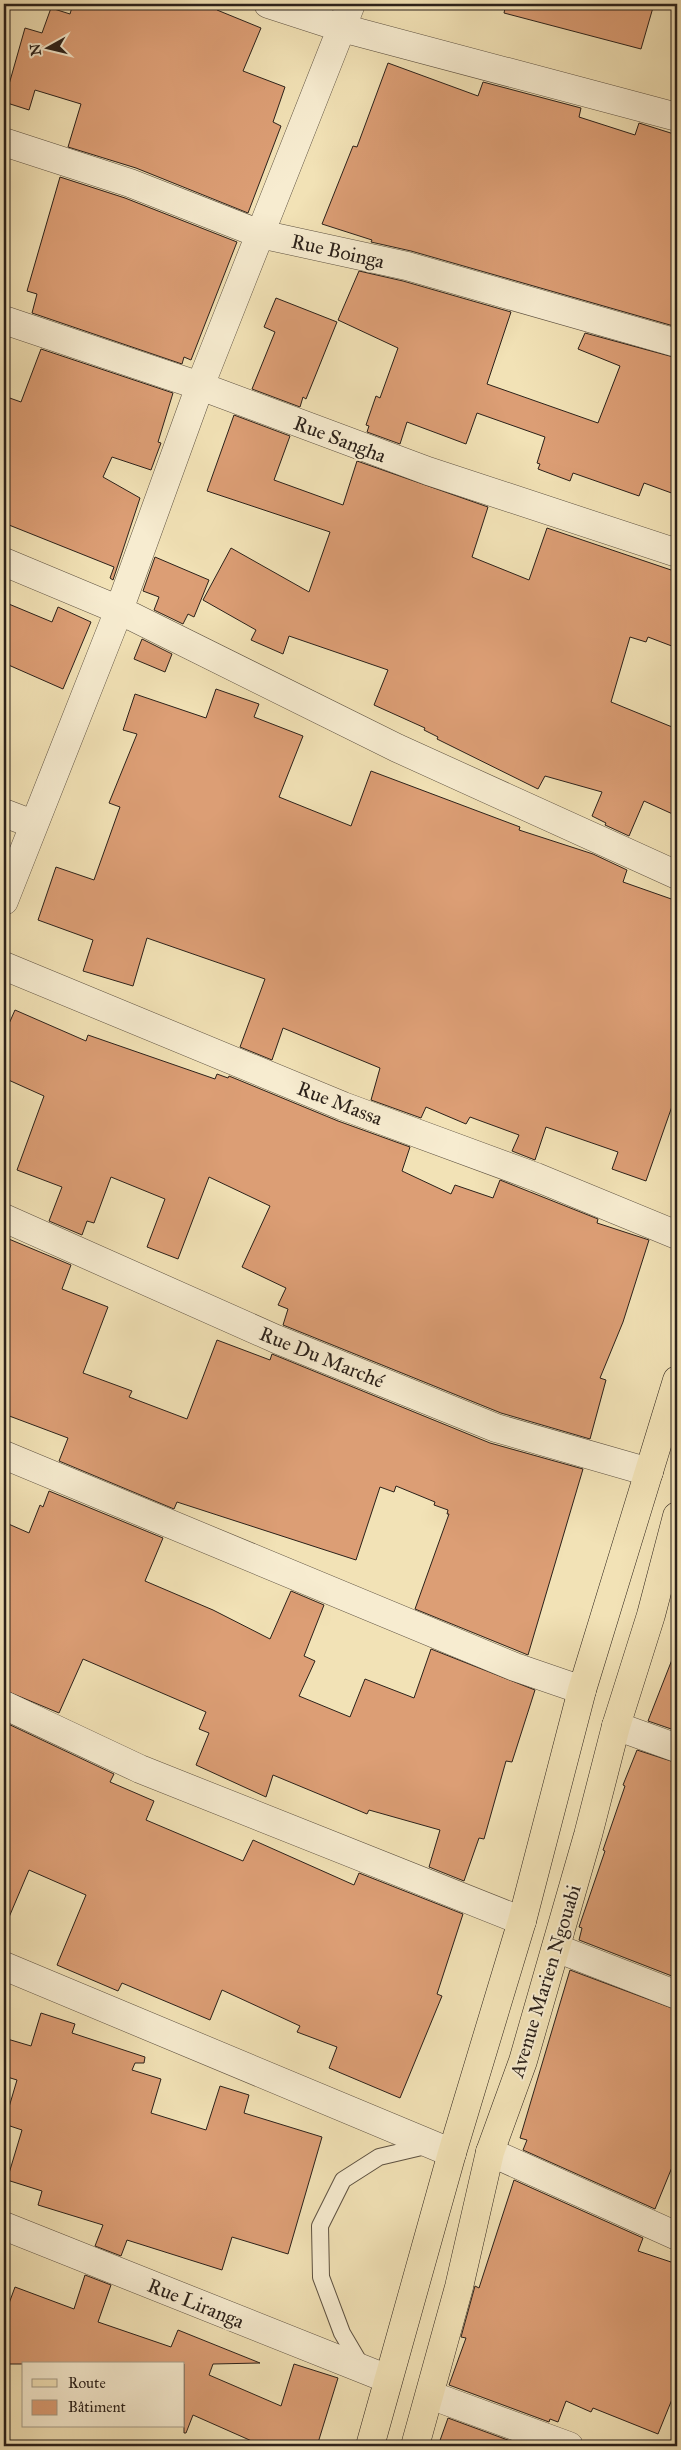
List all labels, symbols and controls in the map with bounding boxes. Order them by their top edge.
north arrow [22,22,72,72]
text: N [26,43,45,57]
street label: Rue Boinga [289,229,387,274]
street label: Rue Sangha [290,410,390,469]
street label: Rue Massa [294,1076,386,1130]
street label: Rue Du Marché [256,1321,388,1393]
street label: Avenue Marien Ngouabi [504,1881,587,2082]
street label: Rue Liranga [144,2273,248,2334]
legend [22,2362,185,2428]
text: Route [68,2374,106,2392]
text: Bâtiment [68,2398,127,2416]

